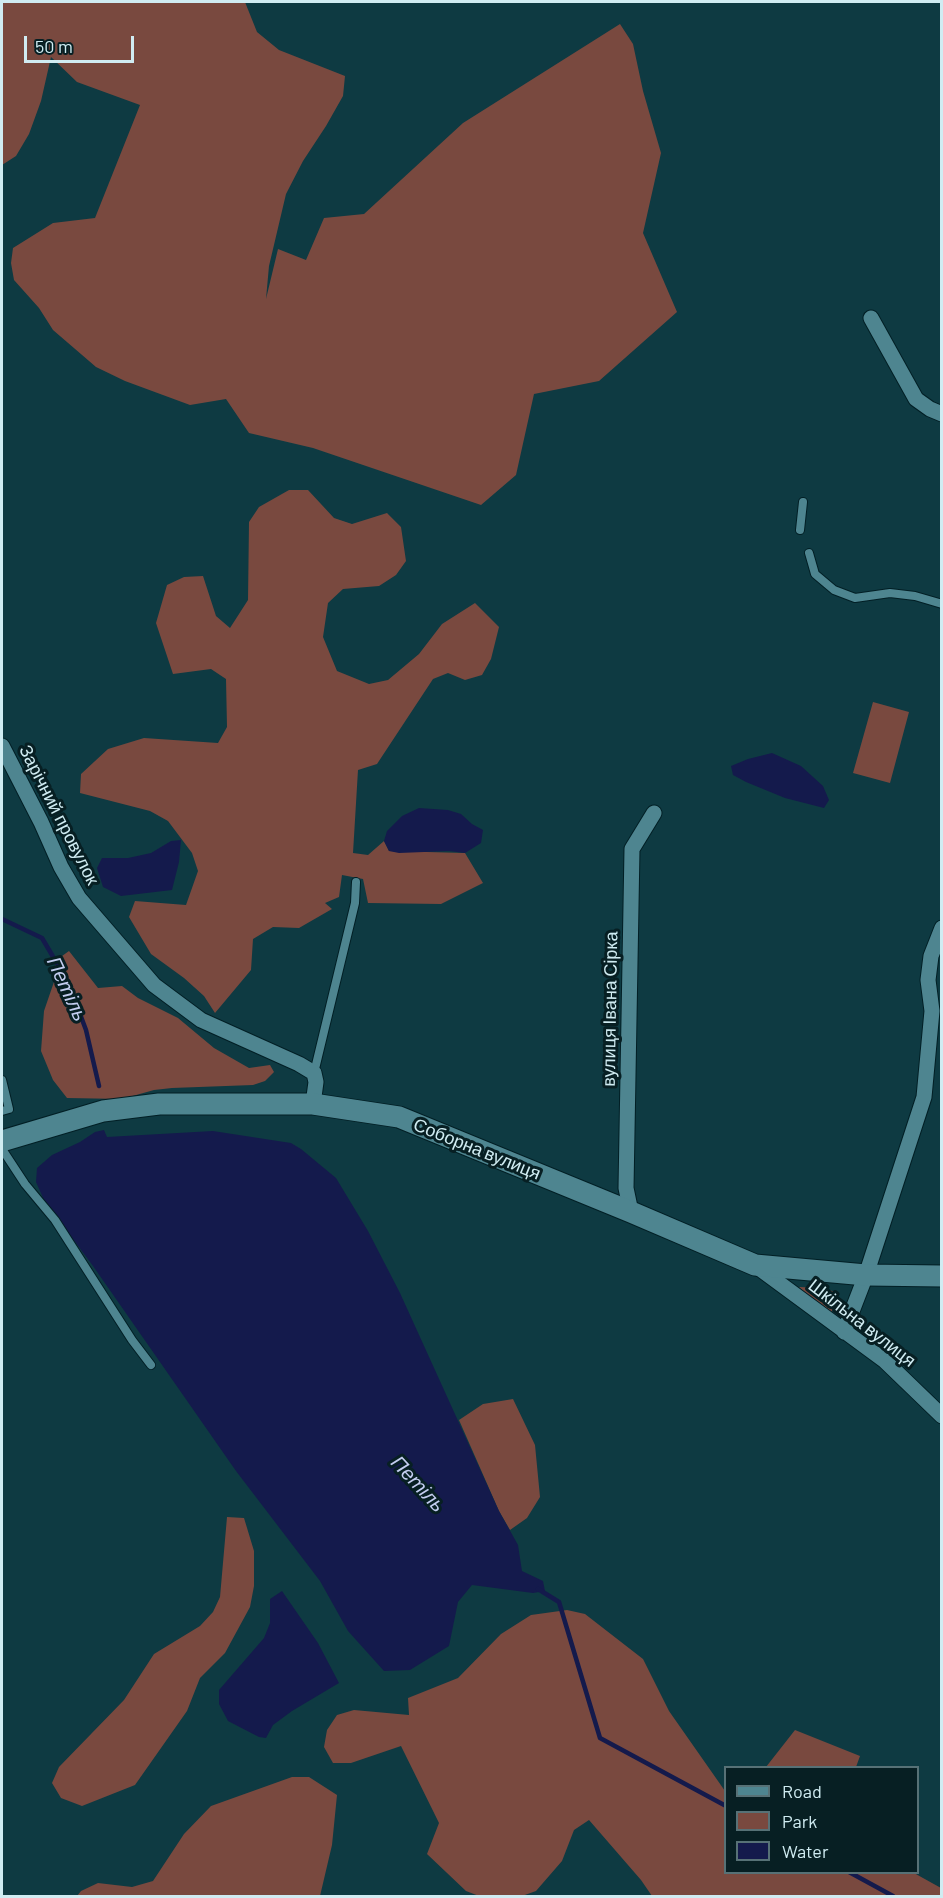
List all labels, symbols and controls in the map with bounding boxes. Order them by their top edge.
scale bar [27,24,136,62]
text: 50 m [35,35,73,57]
street label: Зарічний провулок [14,741,104,889]
street label: вулиця Івана Сірка [598,931,622,1087]
water label: Петіль [42,953,92,1025]
street label: Соборна вулиця [410,1114,544,1184]
street label: Шкільна вулиця [804,1274,920,1372]
water label: Петіль [386,1451,450,1517]
legend [724,1766,919,1874]
text: Road [782,1780,822,1802]
text: Park [782,1810,817,1832]
text: Water [782,1840,829,1862]

